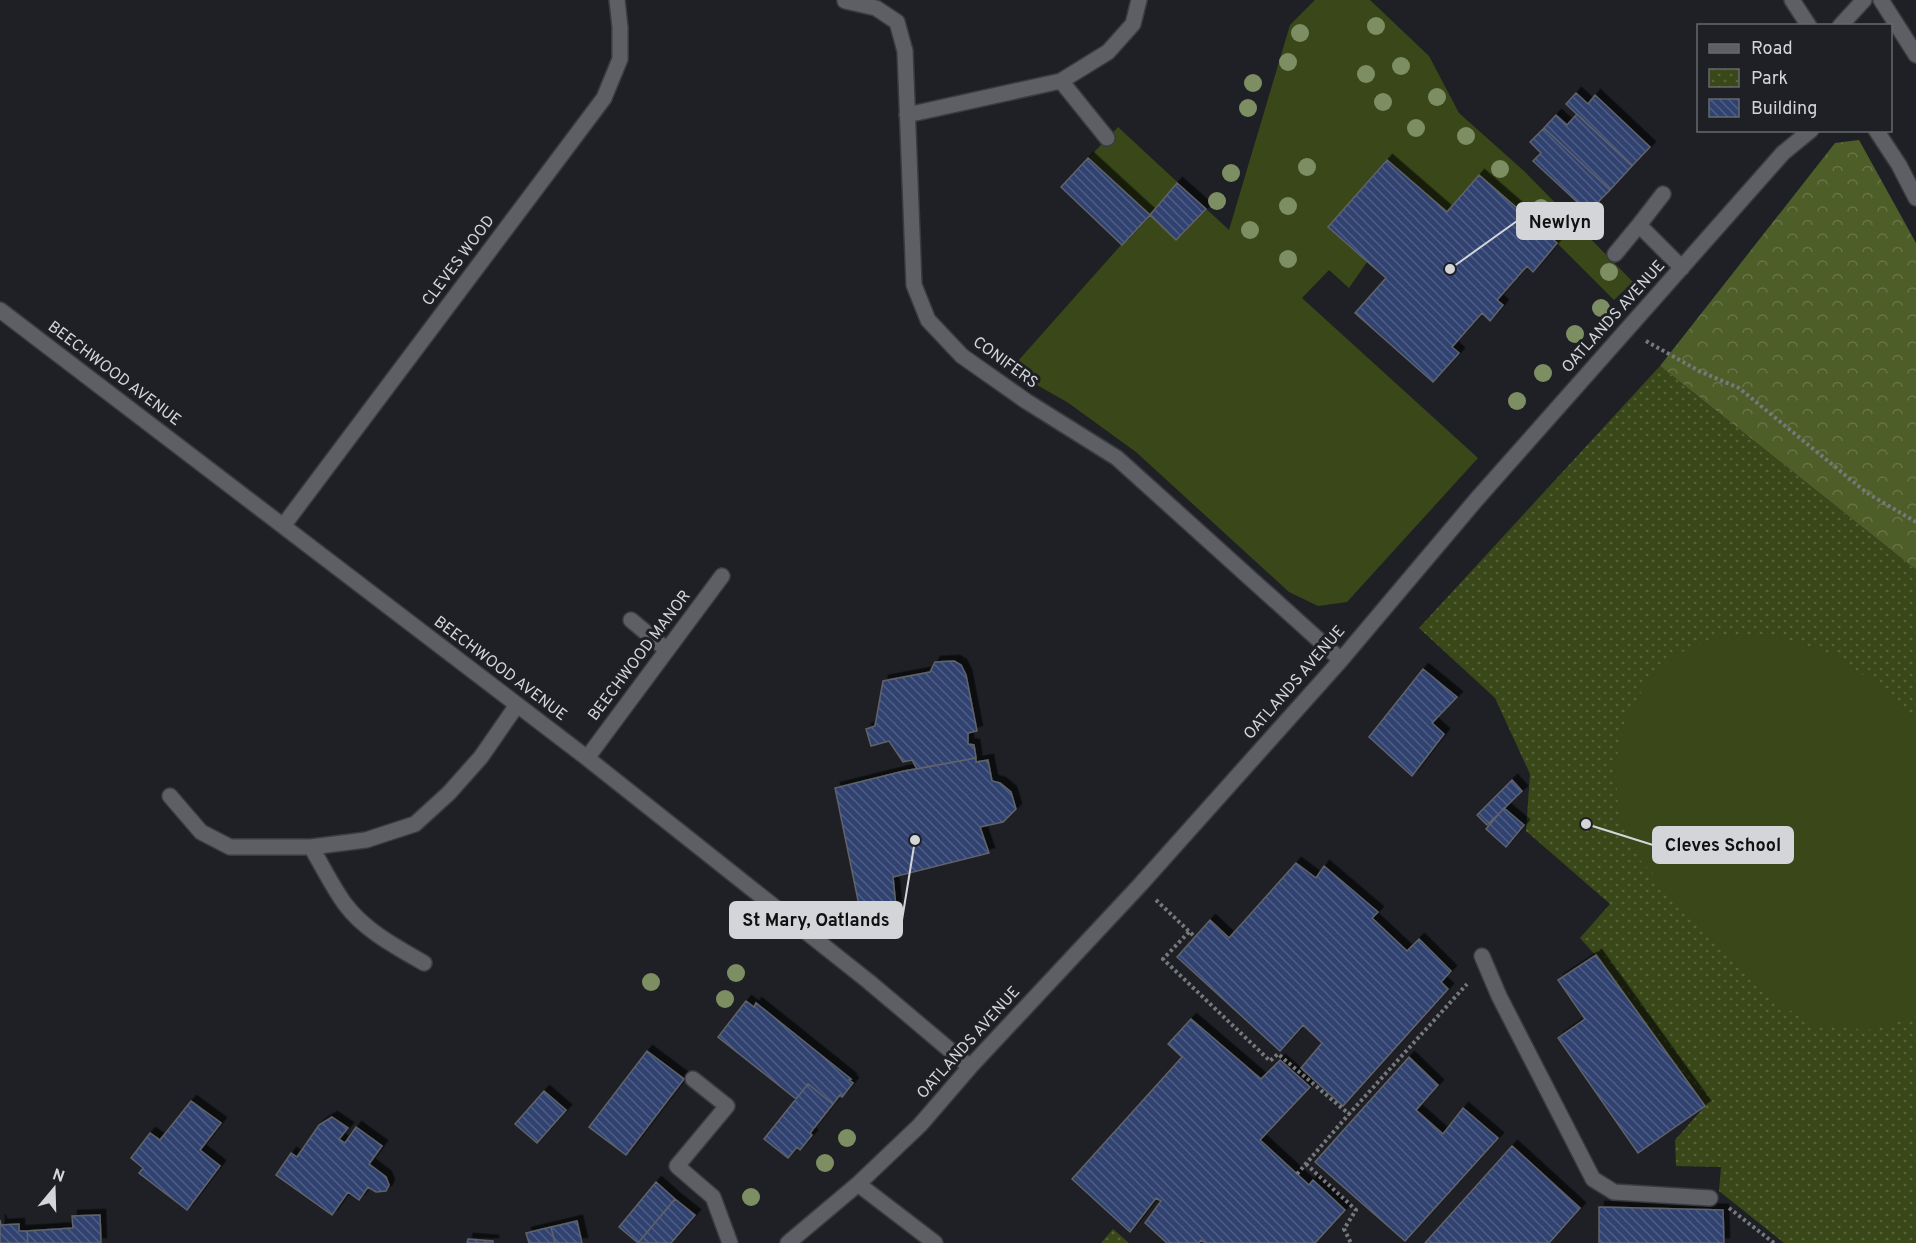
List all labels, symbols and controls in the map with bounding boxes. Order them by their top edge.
legend [1697,24,1892,132]
text: Road [1751,38,1793,61]
text: Park [1751,68,1788,91]
text: Building [1751,98,1817,121]
callout: Newlyn [1517,203,1603,239]
street label: CLEVES WOOD [418,212,500,310]
text: Newlyn [1529,212,1591,235]
street label: OATLANDS AVENUE [1558,256,1670,378]
street label: BEECHWOOD AVENUE [43,317,185,431]
street label: CONIFERS [968,333,1042,393]
street label: BEECHWOOD MANOR [584,587,696,725]
street label: BEECHWOOD AVENUE [429,612,571,726]
street label: OATLANDS AVENUE [1240,622,1350,744]
callout: Cleves School [1653,827,1793,863]
text: Cleves School [1665,835,1781,858]
callout: St Mary, Oatlands [730,902,902,938]
text: St Mary, Oatlands [742,910,890,933]
street label: OATLANDS AVENUE [913,982,1025,1104]
north arrow [24,1159,84,1219]
text: N [50,1165,67,1188]

